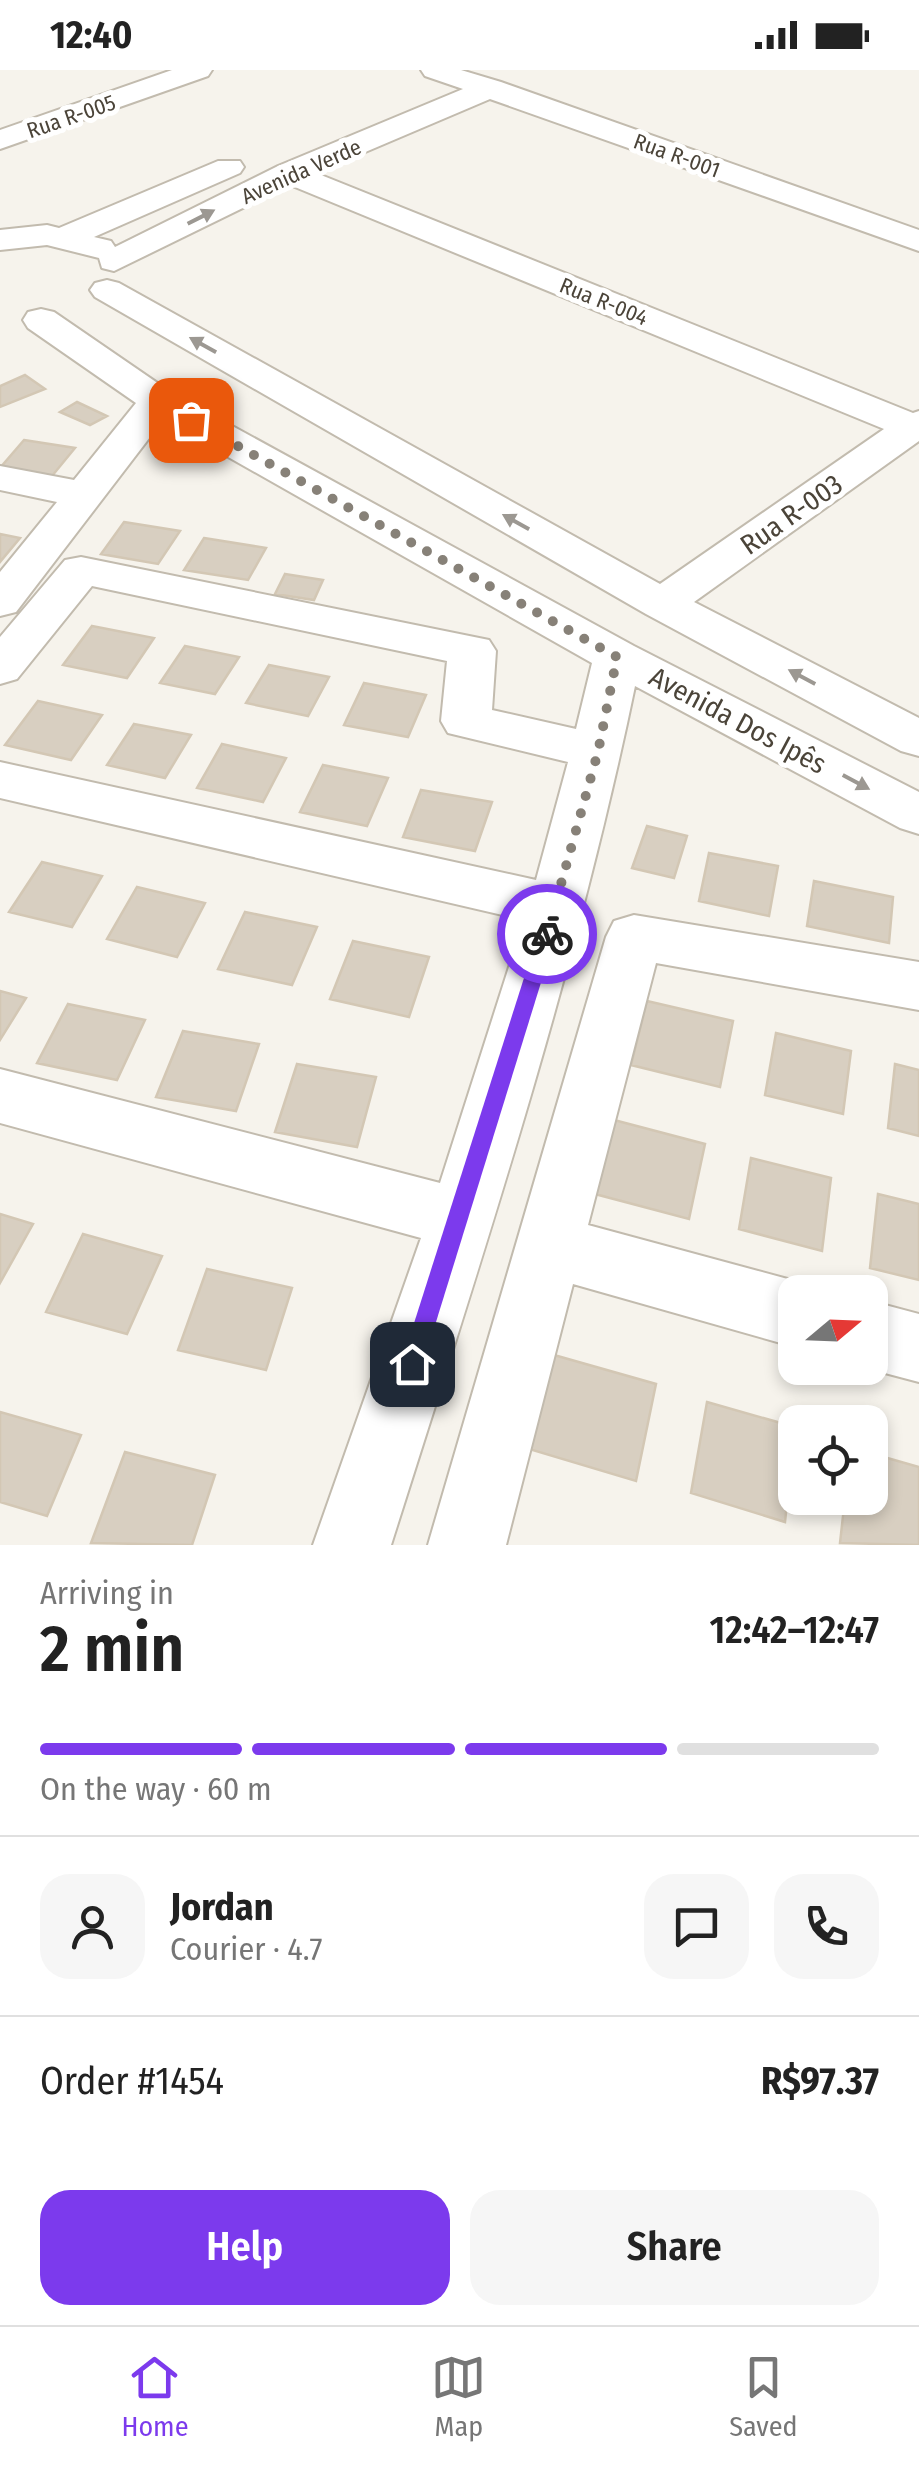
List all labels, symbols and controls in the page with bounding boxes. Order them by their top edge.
text: 12:40 [50,12,132,58]
street label: Rua R-005 [23,89,119,144]
street label: Rua R-001 [630,127,724,184]
street label: Avenida Verde [237,133,365,210]
one-way arrow [187,209,216,226]
street label: Rua R-004 [556,272,652,331]
one-way arrow [189,336,217,354]
pin [149,378,234,463]
icon: bag [164,393,219,448]
street label: Rua R-003 [734,467,849,561]
one-way arrow [502,513,531,530]
street label: Avenida Dos Ipês [644,660,832,781]
one-way arrow [787,669,816,686]
one-way arrow [841,773,870,790]
courier [497,884,597,984]
icon: bike [520,907,575,962]
north arrow [778,1275,888,1385]
map controls [778,1275,888,1515]
pin [370,1322,455,1407]
icon: home [385,1337,440,1392]
button: locate [778,1405,888,1515]
text: Arriving in [40,1574,174,1612]
text: 12:42–12:47 [710,1607,879,1653]
text: 2 min [40,1610,184,1688]
text: On the way · 60 m [40,1770,272,1808]
button: person [40,1874,145,1979]
button: chat [644,1874,749,1979]
button: phone [774,1874,879,1979]
text: Jordan [170,1884,274,1930]
text: Courier · 4.7 [170,1930,322,1968]
text: Order #1454 [40,2058,224,2104]
text: R$97.37 [761,2058,879,2104]
button: Help [40,2190,450,2305]
button: Share [470,2190,879,2305]
tab: Home [121,2350,188,2443]
tab: Map [431,2350,486,2443]
tab: Saved [729,2350,798,2443]

